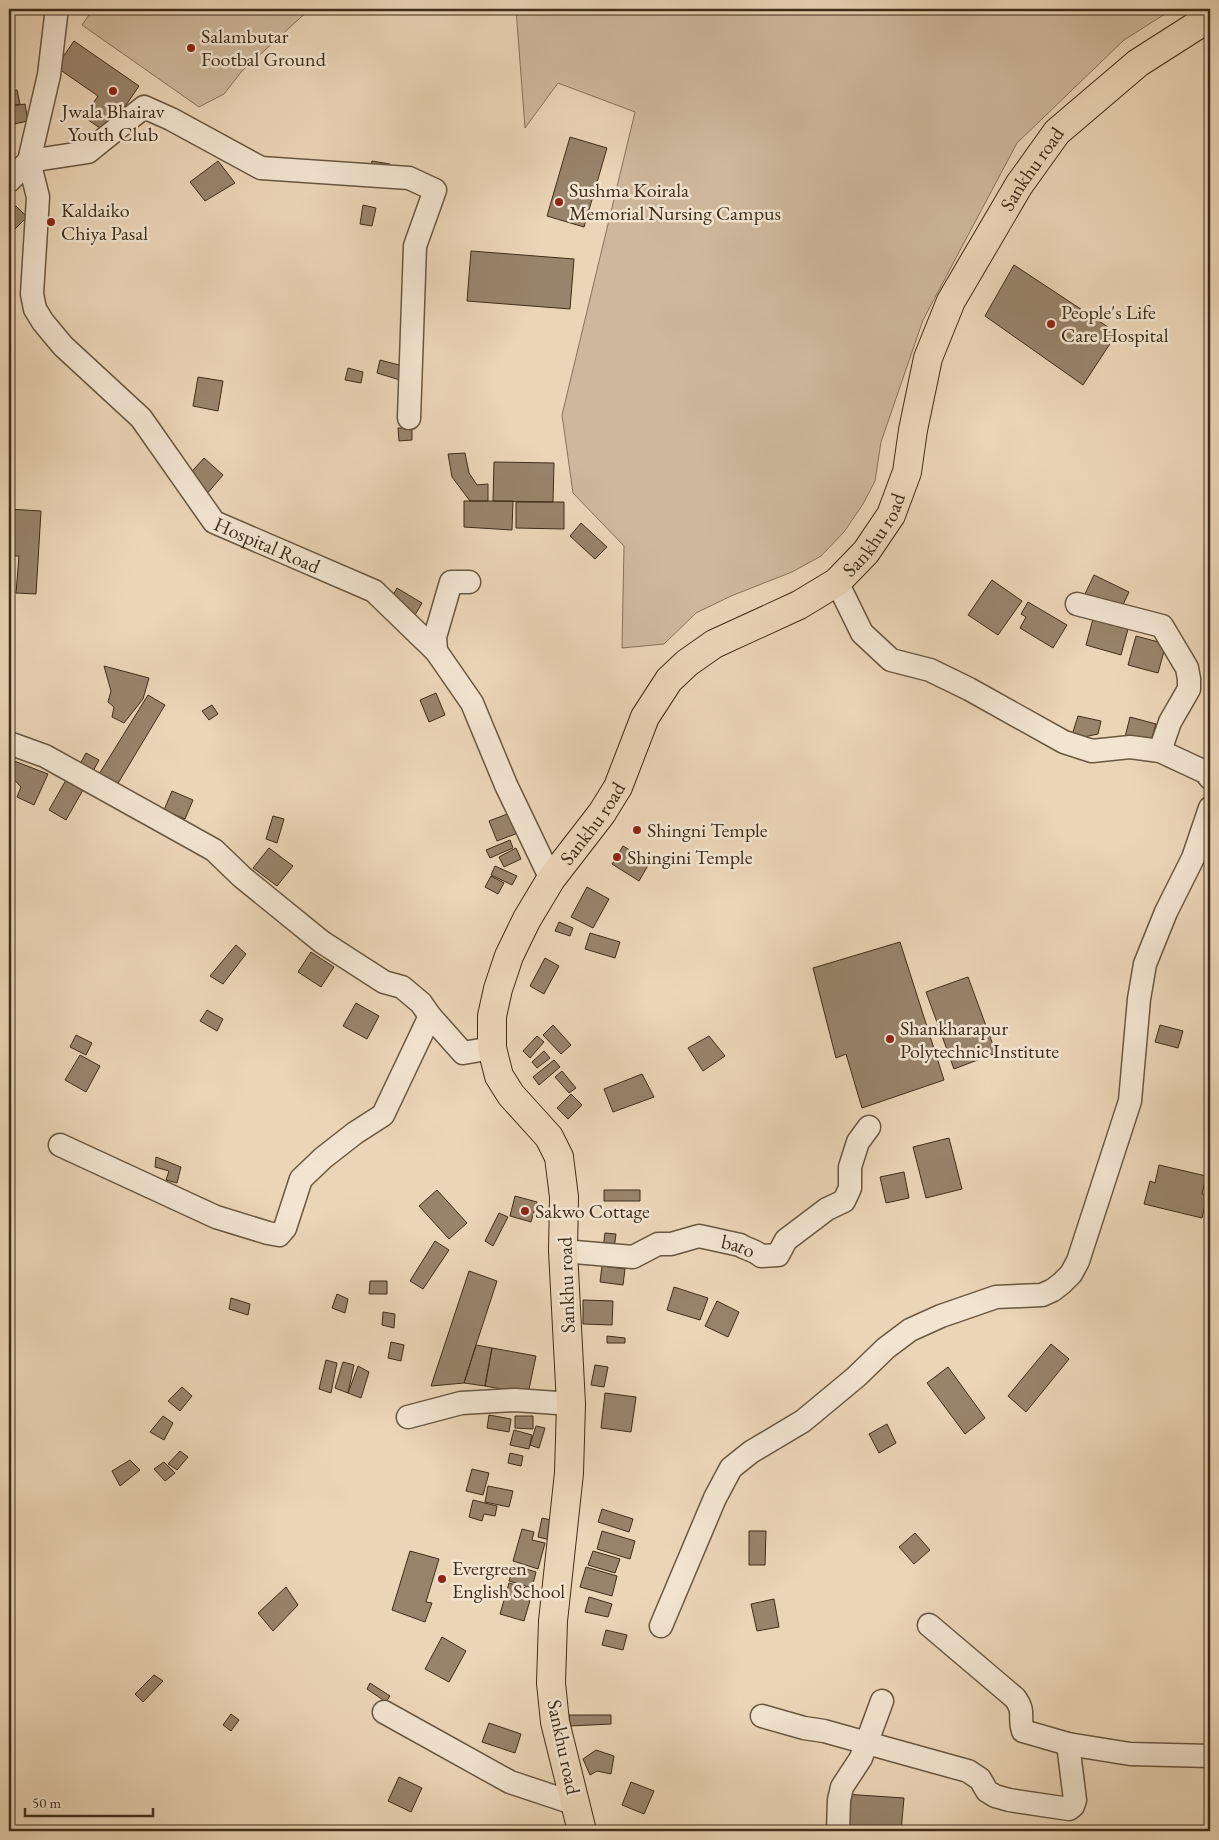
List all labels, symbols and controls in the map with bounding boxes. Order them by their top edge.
place label: Salambutar Footbal Ground [201,23,327,72]
marker: Salambutar Footbal Ground [185,42,197,54]
marker: Jwala Bhairav Youth Club [107,85,119,97]
place label: Jwala Bhairav Youth Club [60,98,165,147]
street label: Sankhu road [994,121,1070,215]
place label: Sushma Koirala Memorial Nursing Campus [569,177,781,226]
marker: Sushma Koirala Memorial Nursing Campus [553,196,565,208]
place label: Kaldaiko Chiya Pasal [61,197,148,246]
marker: Kaldaiko Chiya Pasal [45,216,57,228]
place label: People's Life Care Hospital [1061,299,1169,348]
marker: People's Life Care Hospital [1045,318,1057,330]
street label: Sankhu road [836,489,911,582]
street label: Hospital Road [210,511,325,580]
street label: Sankhu road [554,776,631,870]
place label: Shingni Temple [647,817,768,843]
marker: Shingni Temple [631,824,643,836]
place label: Shingini Temple [627,844,753,870]
marker: Shingini Temple [611,851,623,863]
place label: Shankharapur Polytechnic Institute [900,1015,1059,1064]
marker: Shankharapur Polytechnic Institute [884,1033,896,1045]
place label: Sakwo Cottage [535,1198,650,1224]
marker: Sakwo Cottage [519,1205,531,1217]
street label: bato [719,1228,759,1264]
street label: Sankhu road [551,1236,581,1334]
place label: Evergreen English School [452,1555,565,1604]
marker: Evergreen English School [436,1573,448,1585]
street label: Sankhu road [541,1697,587,1798]
scale bar [25,1785,152,1817]
text: 50 m [32,1793,61,1812]

